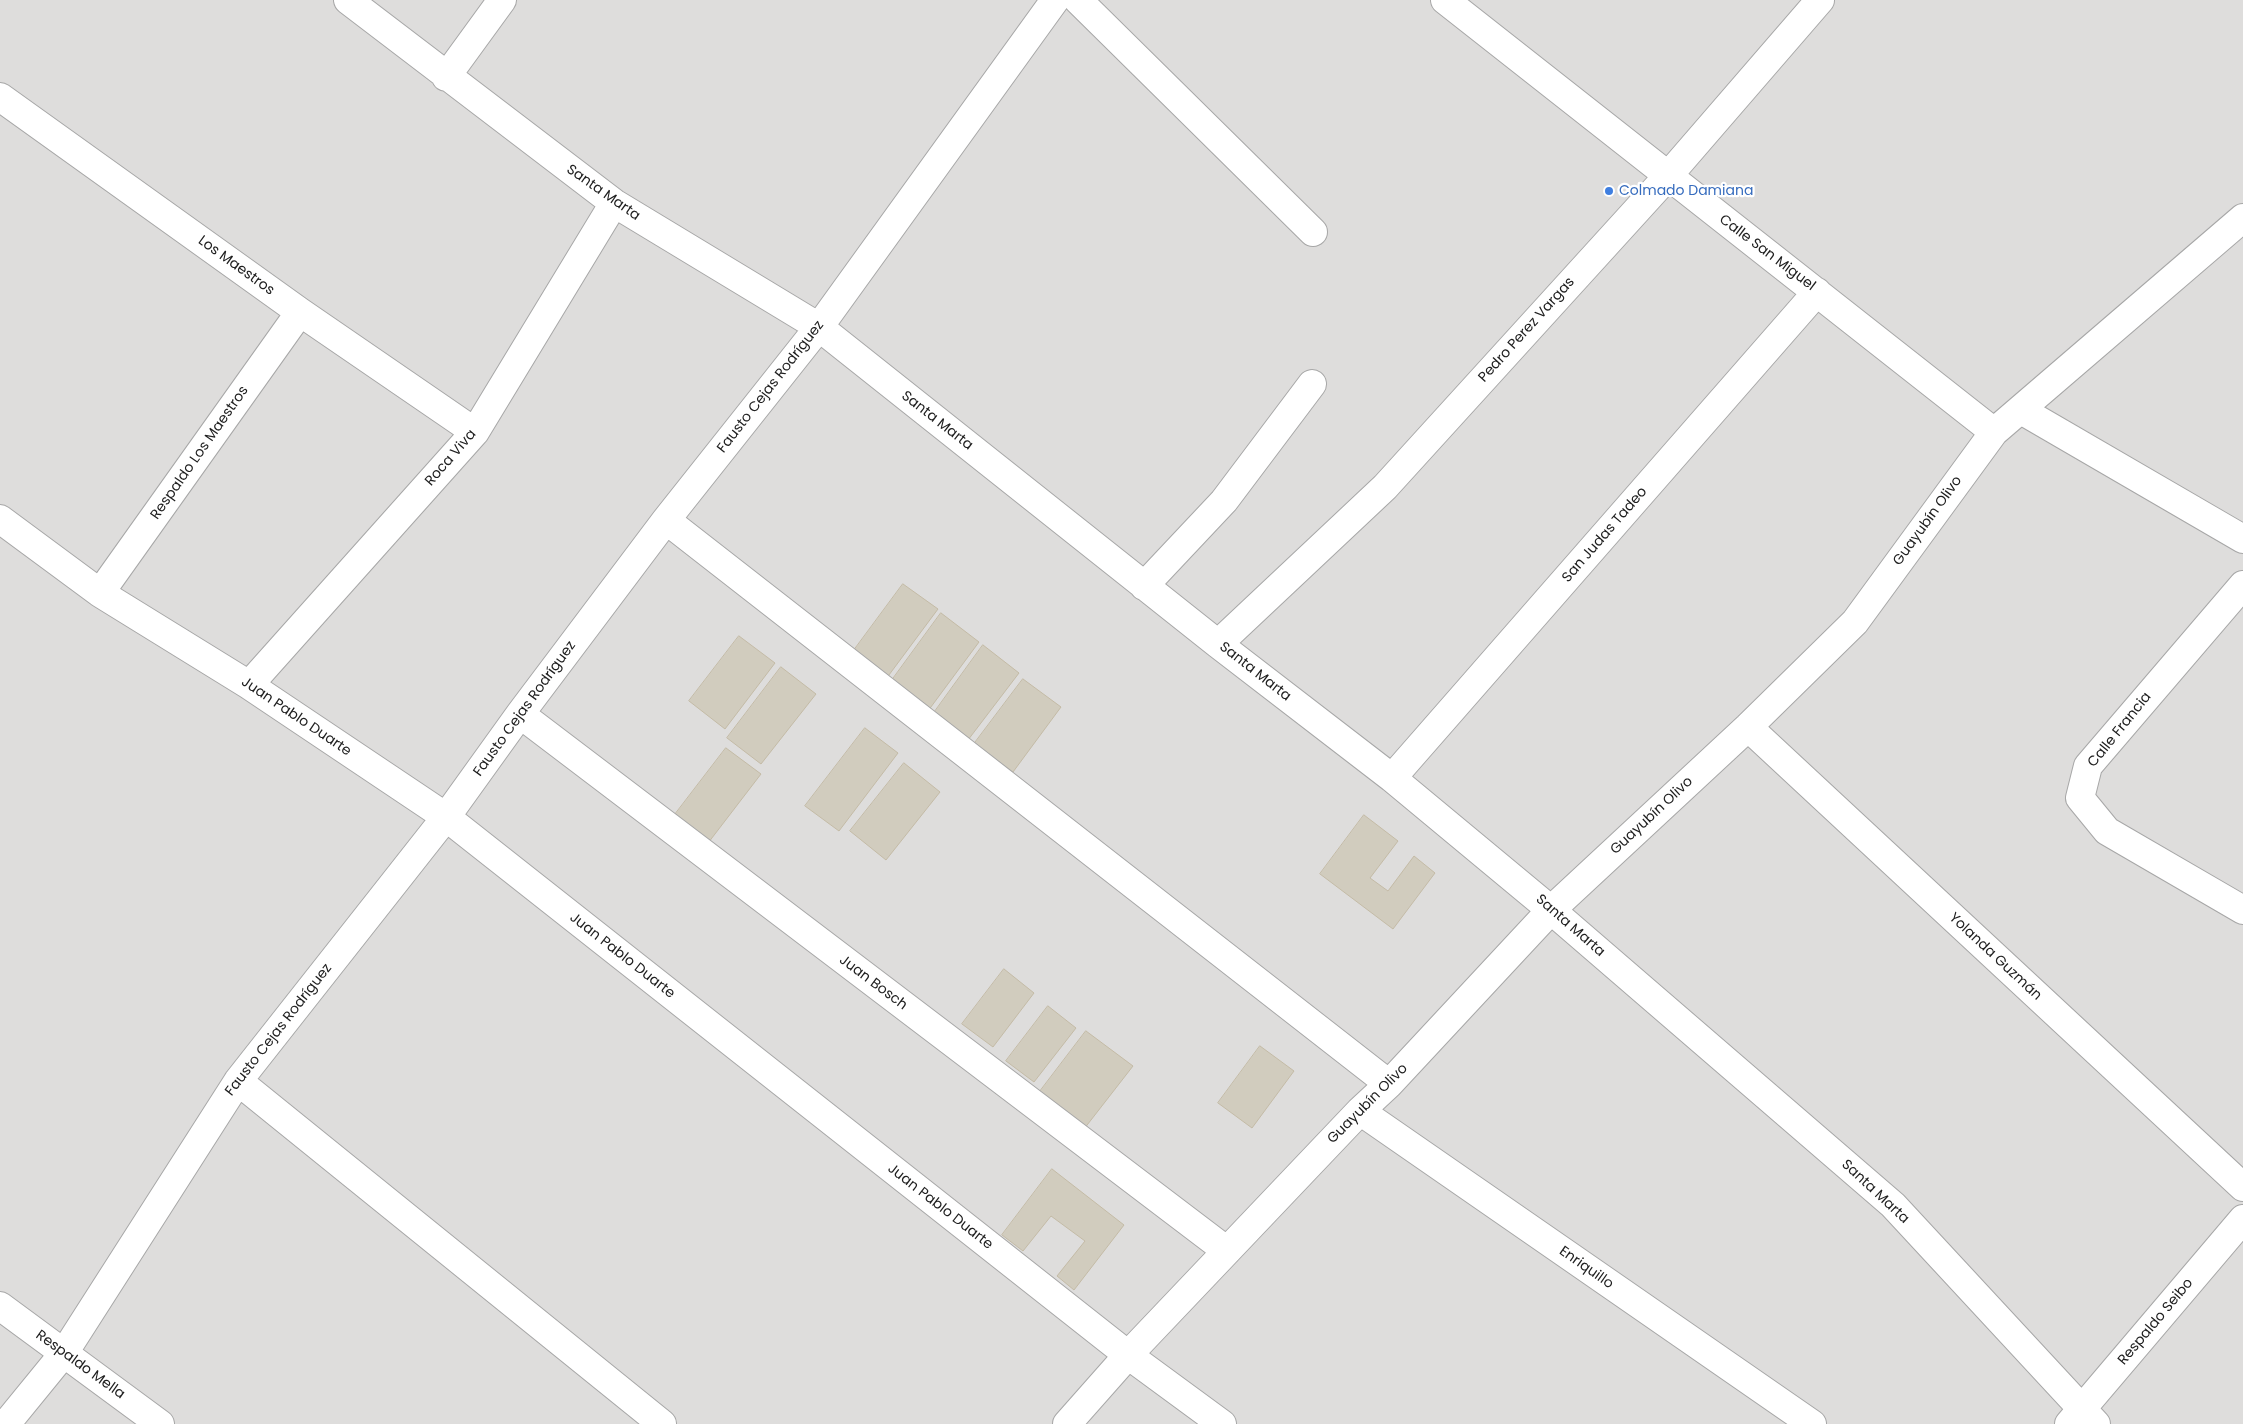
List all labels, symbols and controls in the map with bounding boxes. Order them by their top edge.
street label: Santa Marta [563,161,643,225]
place label: Colmado Damiana [1619,183,1753,199]
marker: Colmado Damiana [1603,185,1615,197]
street label: Calle San Miguel [1716,211,1818,295]
street label: Los Maestros [195,233,277,299]
street label: Pedro Perez Vargas [1475,274,1579,386]
street label: Fausto Cejas Rodríguez [714,318,828,456]
street label: Respaldo Los Maestros [147,383,253,523]
street label: Santa Marta [898,388,976,454]
street label: Roca Viva [422,426,480,490]
street label: Guayubín Olivo [1890,473,1966,569]
street label: San Judas Tadeo [1559,484,1651,586]
street label: Fausto Cejas Rodríguez [470,638,580,780]
street label: Santa Marta [1216,639,1294,705]
street label: Juan Pablo Duarte [238,674,354,760]
street label: Calle Francia [2085,689,2155,771]
street label: Guayubín Olivo [1607,774,1697,858]
street label: Santa Marta [1532,891,1608,961]
street label: Juan Pablo Duarte [566,910,678,1002]
street label: Yolanda Guzmán [1945,910,2045,1004]
street label: Juan Bosch [836,952,910,1014]
street label: Fausto Cejas Rodríguez [222,961,336,1099]
street label: Guayubín Olivo [1324,1060,1412,1148]
street label: Santa Marta [1838,1156,1912,1228]
street label: Juan Pablo Duarte [884,1161,996,1253]
street label: Enriquillo [1556,1243,1616,1293]
street label: Respaldo Seibo [2115,1275,2197,1369]
street label: Respaldo Mella [32,1327,128,1403]

